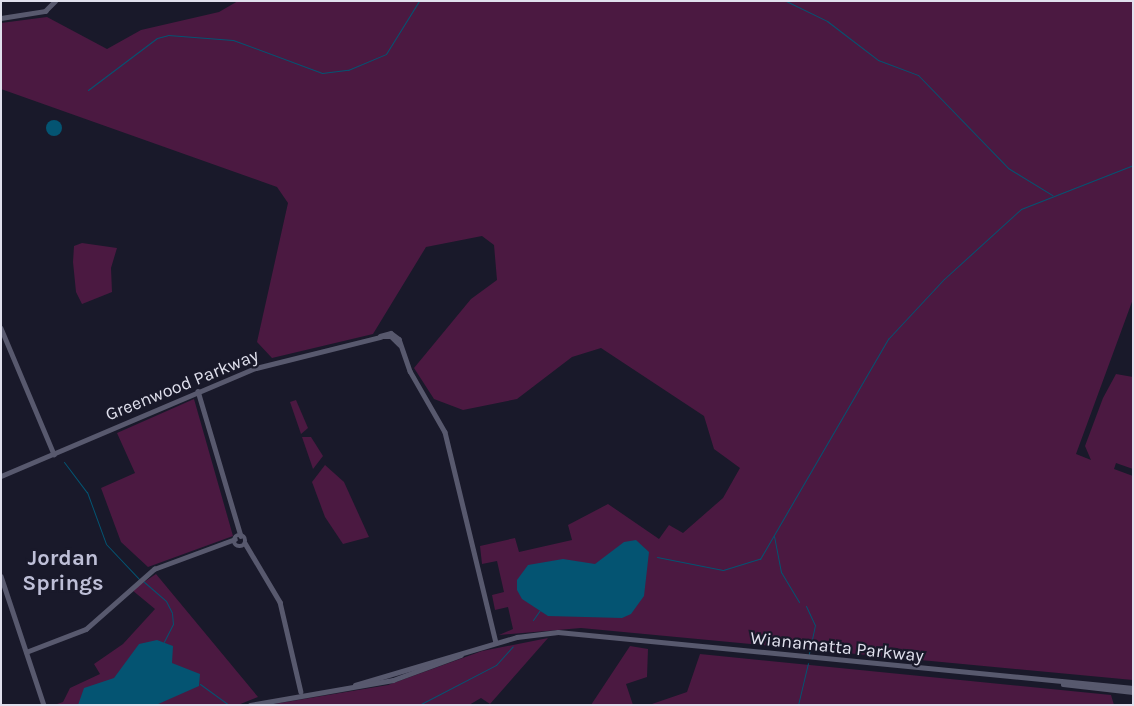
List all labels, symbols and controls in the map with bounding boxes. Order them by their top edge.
street label: Greenwood Parkway [102,344,262,426]
district label: Jordan Springs [22,545,104,596]
street label: Wianamatta Parkway [749,627,925,667]

